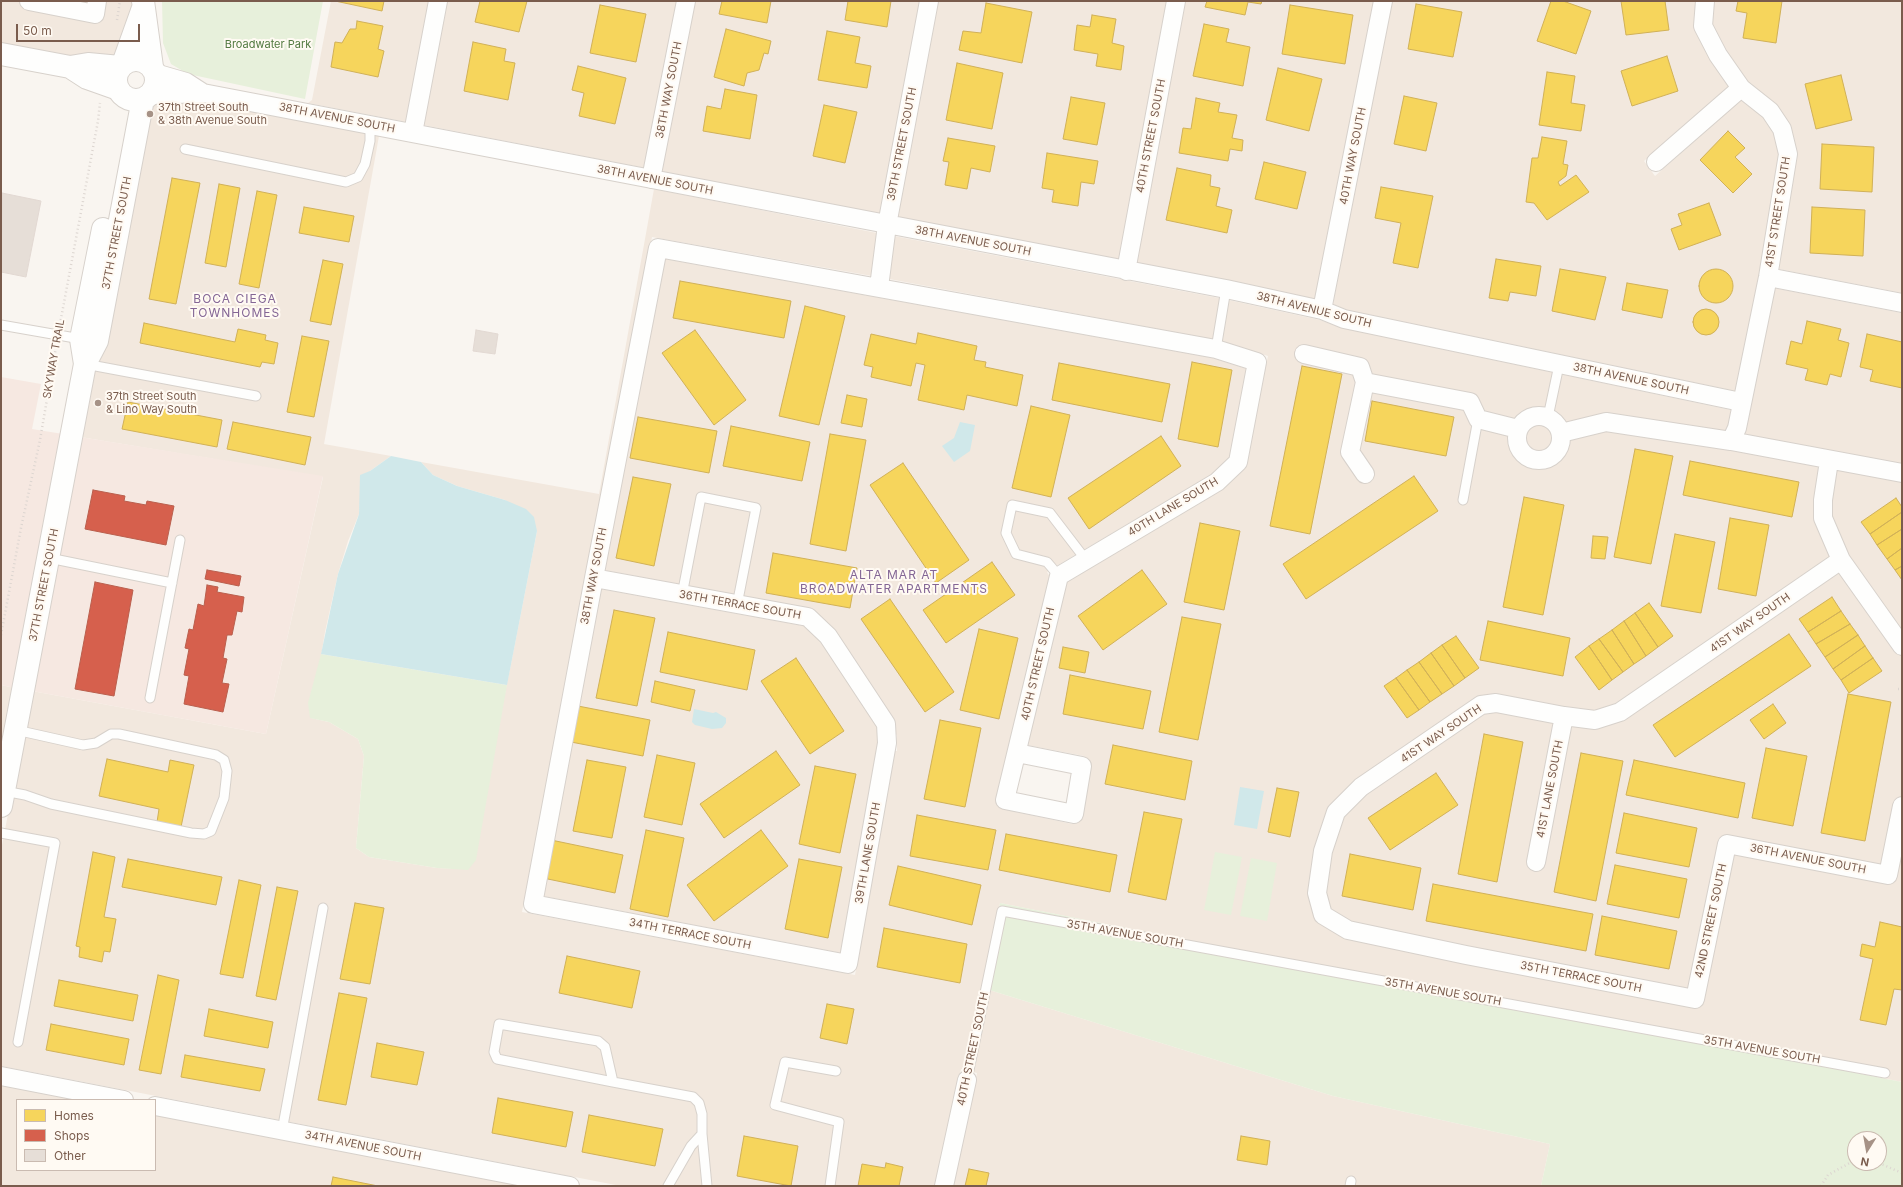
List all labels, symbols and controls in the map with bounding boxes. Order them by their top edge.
scale bar [18,16,142,42]
text: 50 m [23,23,52,38]
park label: Broadwater Park [225,38,311,52]
street label: 38TH WAY SOUTH [653,40,685,140]
street label: 40TH STREET SOUTH [1133,78,1169,194]
street label: 39TH STREET SOUTH [884,86,920,202]
street label: 38TH AVENUE SOUTH [278,100,396,136]
place label: 37th Street South & 38th Avenue South [158,101,267,127]
street label: 40TH WAY SOUTH [1337,106,1369,206]
marker: 37th Street South & 38th Avenue South [145,109,155,119]
street label: 41ST STREET SOUTH [1763,156,1793,268]
street label: 38TH AVENUE SOUTH [596,162,714,198]
street label: 37TH STREET SOUTH [100,175,134,291]
street label: 38TH AVENUE SOUTH [914,223,1032,259]
street label: 38TH AVENUE SOUTH [1255,289,1373,331]
district label: BOCA CIEGA TOWNHOMES [190,292,280,320]
street label: SKYWAY TRAIL [41,318,67,400]
street label: 38TH AVENUE SOUTH [1572,360,1690,398]
place label: 37th Street South & Lino Way South [106,390,197,416]
marker: 37th Street South & Lino Way South [93,398,103,408]
street label: 40TH LANE SOUTH [1125,475,1221,539]
street label: 38TH WAY SOUTH [578,526,610,626]
street label: 37TH STREET SOUTH [27,527,61,643]
district label: ALTA MAR AT BROADWATER APARTMENTS [800,568,988,596]
street label: 36TH TERRACE SOUTH [678,588,802,622]
street label: 41ST WAY SOUTH [1707,590,1793,656]
street label: 40TH STREET SOUTH [1019,606,1057,722]
street label: 41ST WAY SOUTH [1398,702,1484,766]
street label: 41ST LANE SOUTH [1534,739,1566,839]
street label: 39TH LANE SOUTH [853,801,883,905]
street label: 36TH AVENUE SOUTH [1749,841,1867,877]
street label: 42ND STREET SOUTH [1692,863,1730,979]
street label: 34TH TERRACE SOUTH [628,916,752,952]
street label: 35TH AVENUE SOUTH [1066,917,1184,951]
street label: 35TH TERRACE SOUTH [1519,959,1643,995]
street label: 35TH AVENUE SOUTH [1384,975,1502,1009]
street label: 40TH STREET SOUTH [954,991,992,1107]
street label: 35TH AVENUE SOUTH [1703,1033,1821,1067]
legend [16,1099,156,1171]
text: Homes [54,1108,94,1123]
text: Shops [54,1128,90,1143]
street label: 34TH AVENUE SOUTH [304,1128,422,1164]
north arrow [1847,1131,1887,1171]
text: Other [54,1148,86,1163]
text: N [1859,1154,1870,1169]

